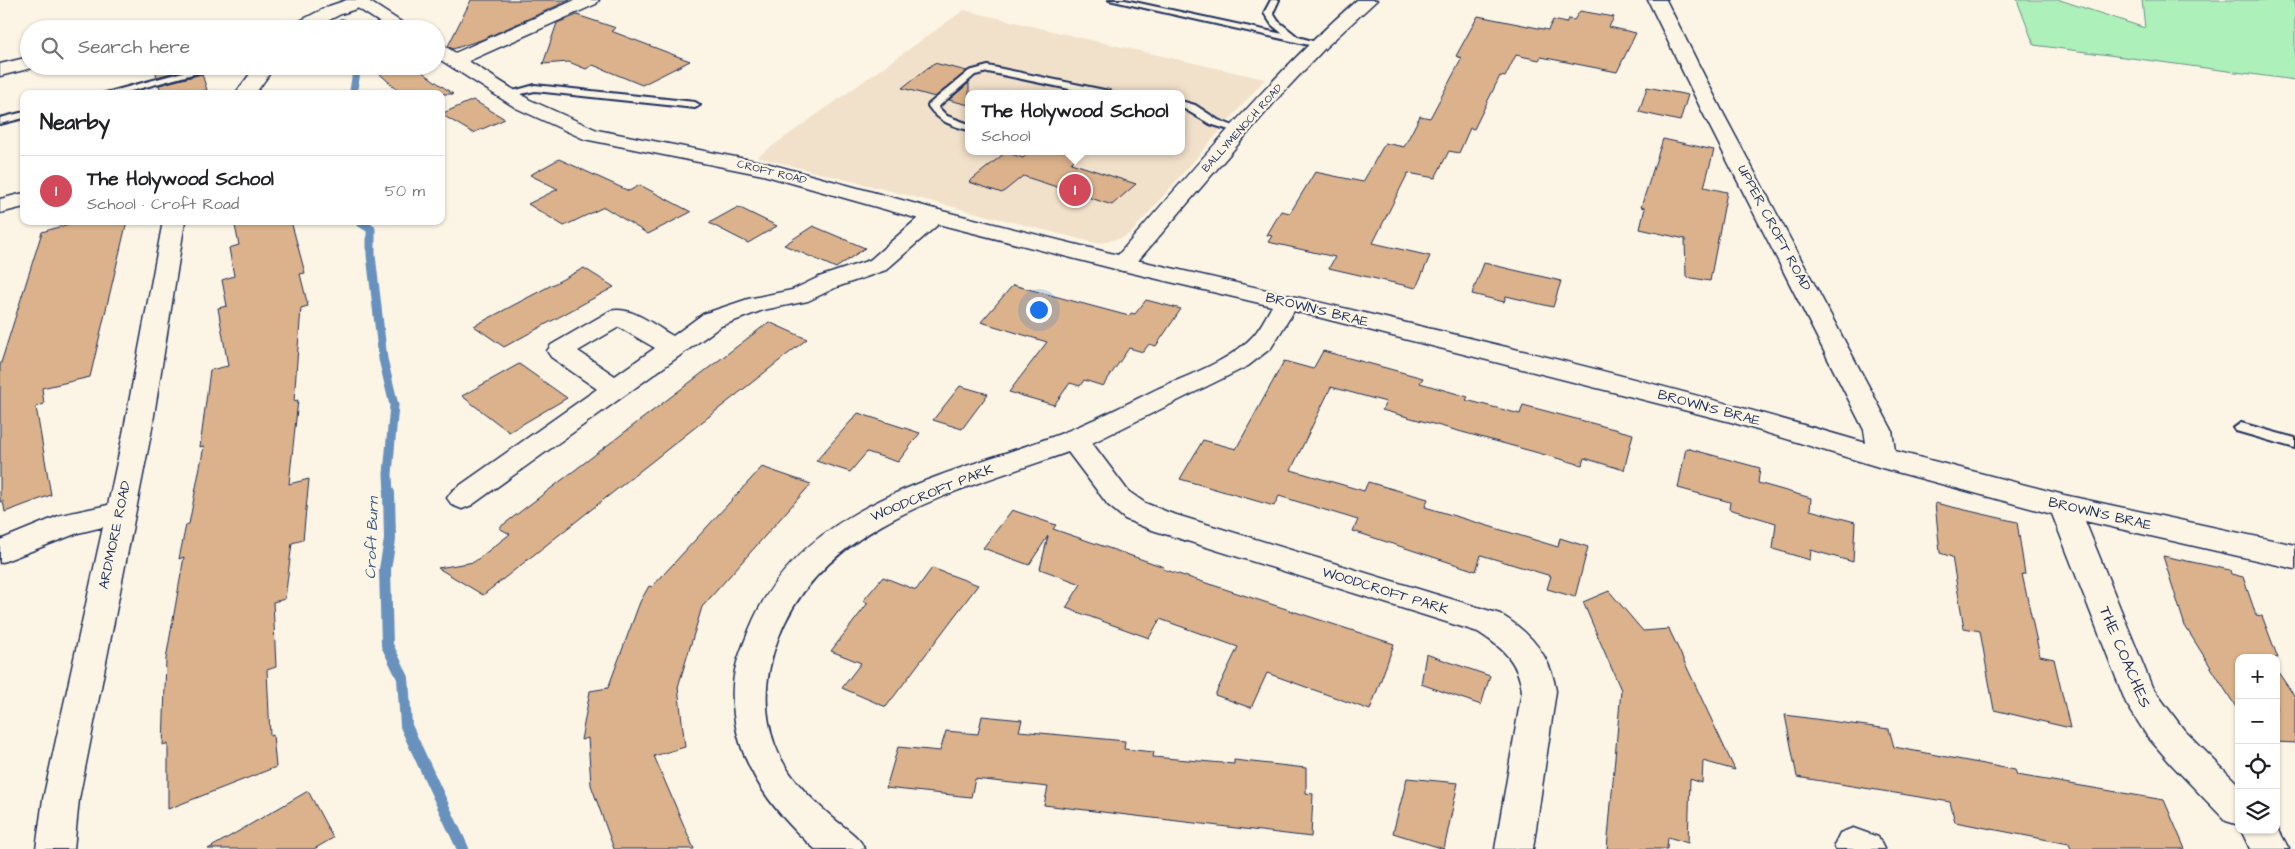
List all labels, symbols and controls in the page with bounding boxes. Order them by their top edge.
search box [20,20,445,75]
icon: search [38,34,66,62]
text: Search here [78,34,190,61]
street label: BALLYMENOCH ROAD [1198,81,1286,175]
popup [965,90,1185,155]
text: The Holywood School [982,98,1168,125]
text: Nearby [40,108,110,137]
text: School [982,125,1030,147]
street label: CROFT ROAD [736,156,808,188]
street label: UPPER CROFT ROAD [1732,161,1816,295]
text: The Holywood School [87,166,274,193]
pin: 1 [1059,171,1091,209]
text: 1 [55,180,57,202]
text: 50 m [385,180,425,202]
text: School · Croft Road [87,193,239,215]
street label: BROWN'S BRAE [1263,288,1371,333]
your location [1026,297,1052,323]
street label: BROWN'S BRAE [1656,385,1763,431]
street label: WOODCROFT PARK [868,459,997,527]
street label: ARDMORE ROAD [94,479,136,591]
street label: BROWN'S BRAE [2046,492,2154,536]
water label: Croft Burn [360,495,384,580]
street label: WOODCROFT PARK [1320,562,1451,620]
street label: THE COACHES [2094,603,2156,711]
map controls [2235,654,2280,834]
button: + [2235,654,2280,699]
button: − [2235,699,2280,744]
button: locate [2235,744,2280,789]
button: layers [2235,789,2280,834]

